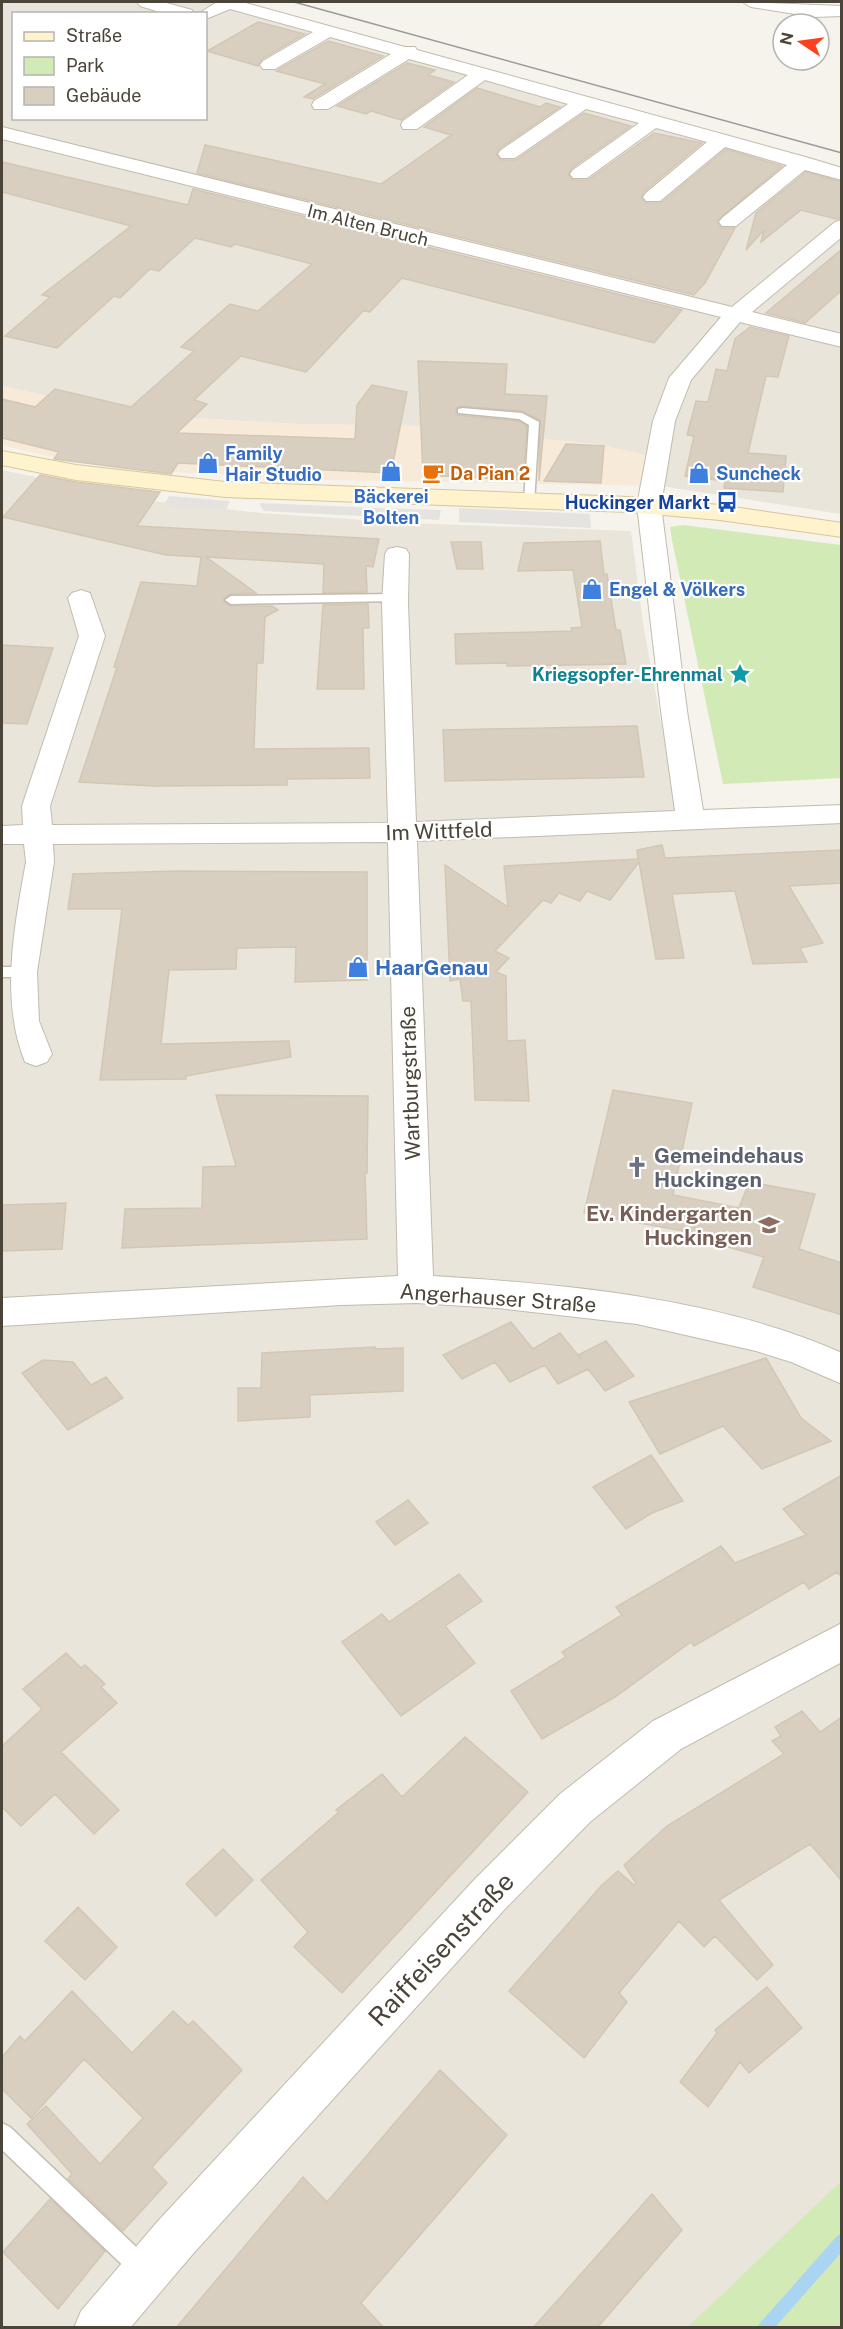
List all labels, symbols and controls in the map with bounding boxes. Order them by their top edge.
legend [12,12,207,120]
north arrow [771,12,831,72]
text: Straße [66,25,122,46]
text: N [776,31,798,47]
text: Park [66,55,104,76]
text: Gebäude [66,85,141,106]
street label: Im Alten Bruch [305,200,431,250]
place label: Family Hair Studio [225,443,322,485]
shop icon: Family Hair Studio [196,451,220,475]
shop icon: Bäckerei Bolten [379,459,403,483]
cafe icon: Da Pian 2 [421,461,445,485]
shop icon: Suncheck [687,461,711,485]
place label: Da Pian 2 [450,463,530,484]
place label: Suncheck [716,463,802,484]
place label: Bäckerei Bolten [353,486,429,528]
bus stop icon: Huckinger Markt [715,490,739,514]
place label: Huckinger Markt [565,492,710,513]
shop icon: Engel & Völkers [580,577,604,601]
place label: Engel & Völkers [609,579,745,600]
place icon: Kriegsopfer-Ehrenmal [728,662,752,686]
place label: Kriegsopfer-Ehrenmal [532,664,723,685]
street label: Im Wittfeld [385,817,493,845]
shop icon: HaarGenau [346,955,370,979]
place label: HaarGenau [375,955,488,980]
street label: Wartburgstraße [395,1005,425,1161]
place label: Gemeindehaus Huckingen [654,1143,804,1192]
church icon: Gemeindehaus Huckingen [625,1155,649,1179]
place label: Ev. Kindergarten Huckingen [586,1201,752,1250]
school or university icon: Ev. Kindergarten Huckingen [757,1213,781,1237]
street label: Angerhauser Straße [399,1279,597,1317]
street label: Raiffeisenstraße [362,1866,520,2032]

